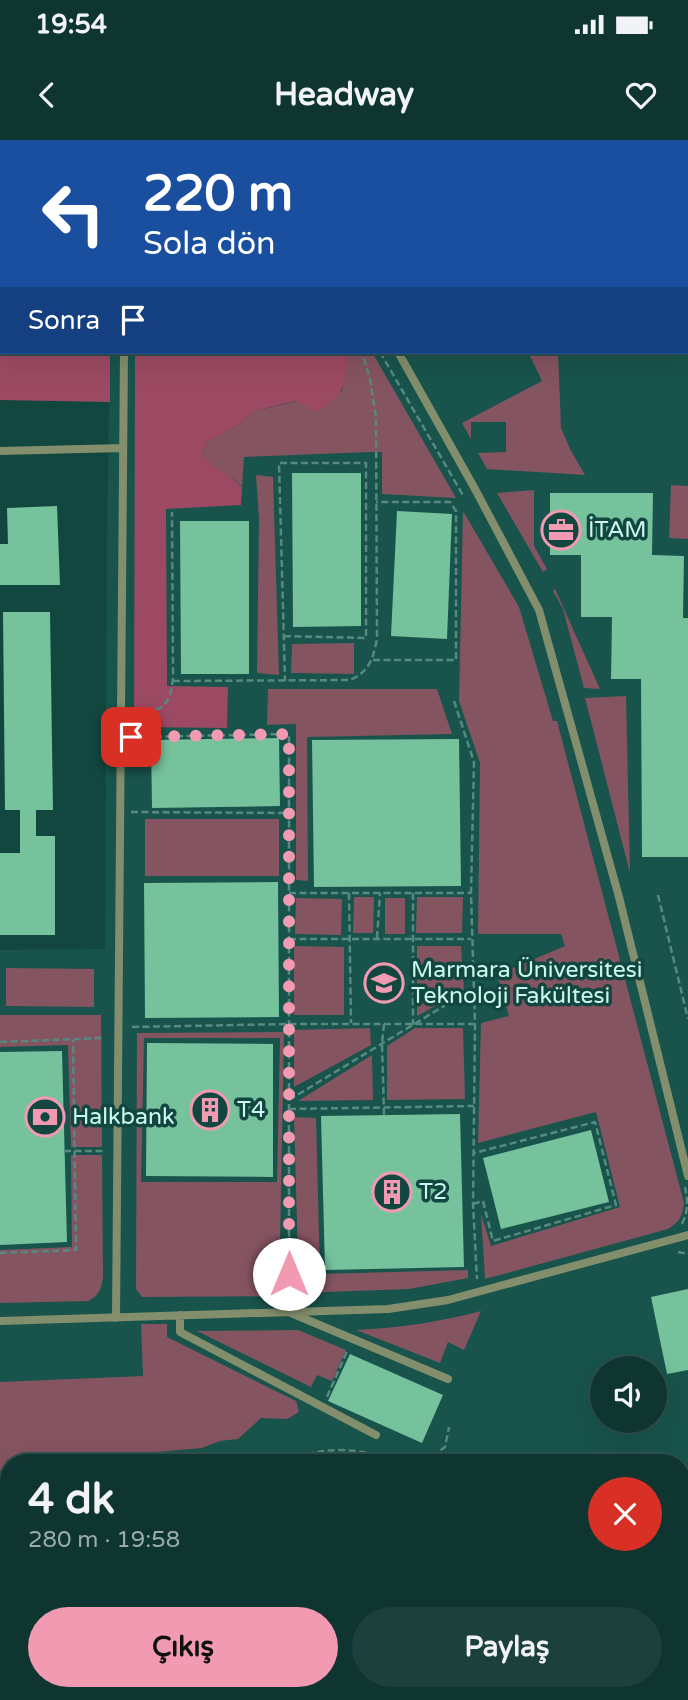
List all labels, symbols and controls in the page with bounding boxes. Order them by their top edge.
text: 19:54 [35,9,107,40]
icon: back [28,76,66,114]
text: Headway [274,76,414,114]
icon: heart [622,76,660,114]
text: 220 m [143,165,293,224]
icon: left [28,168,119,259]
text: Sola dön [143,225,276,263]
icon: arrive [114,301,152,339]
text: Sonra [28,305,100,336]
office icon: İTAM [540,509,582,551]
place label: İTAM [588,516,647,544]
pin [101,707,161,767]
icon: arrive [112,718,150,756]
place label: Marmara Üniversitesi Teknoloji Fakültesi [411,956,643,1010]
school or university icon: Marmara Üniversitesi Teknoloji Fakültesi [363,962,405,1004]
building icon: T4 [189,1089,231,1131]
bank icon: Halkbank [24,1096,66,1138]
place label: T4 [237,1096,265,1124]
place label: Halkbank [72,1103,175,1131]
building icon: T2 [371,1171,413,1213]
place label: T2 [419,1178,447,1206]
position arrow [252,1237,326,1311]
map controls [590,1356,667,1433]
button: sound [590,1356,667,1433]
text: 4 dk [28,1474,115,1525]
button: close [588,1477,662,1551]
text: 280 m · 19:58 [28,1526,180,1554]
button: Çıkış [28,1607,338,1687]
button: Paylaş [352,1607,662,1687]

